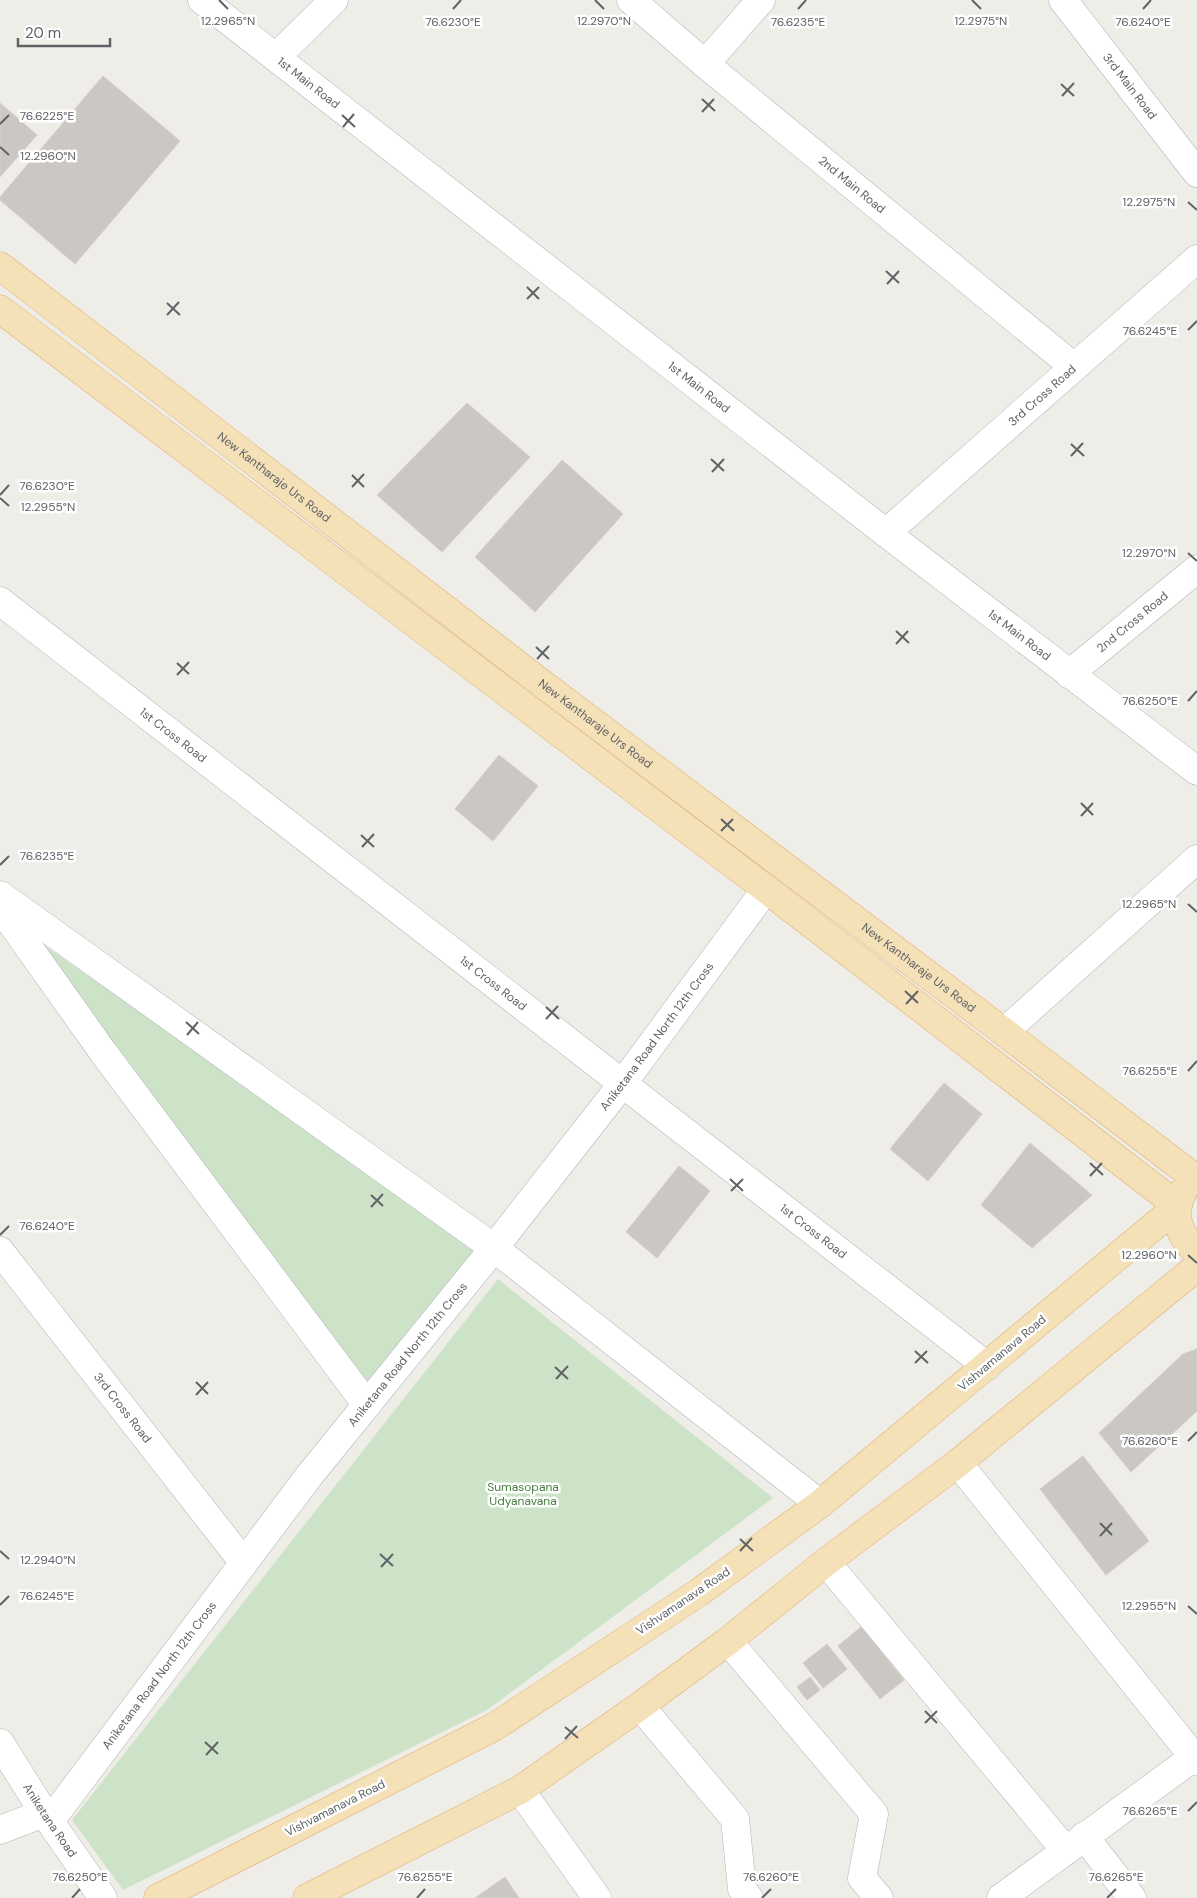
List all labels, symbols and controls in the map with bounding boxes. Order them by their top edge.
text: 12.2965°N [201,13,255,29]
text: 12.2970°N [577,13,631,29]
text: 12.2975°N [955,13,1007,29]
text: 76.6230°E [425,14,481,30]
text: 76.6235°E [771,14,826,30]
text: 76.6240°E [1115,14,1171,30]
scale bar [18,15,110,47]
text: 20 m [25,23,61,43]
street label: 3rd Main Road [1099,50,1160,123]
street label: 1st Main Road [274,54,343,112]
text: 76.6225°E [20,108,74,124]
text: 12.2960°N [20,148,76,164]
street label: 2nd Main Road [815,152,889,217]
text: 12.2975°N [1123,194,1175,210]
text: 76.6245°E [1123,323,1178,339]
street label: 1st Main Road [664,358,733,417]
street label: 3rd Cross Road [1005,361,1079,430]
street label: New Kantharaje Urs Road [214,428,334,526]
text: 76.6230°E [19,478,75,494]
text: 12.2955°N [21,499,75,515]
text: 12.2970°N [1122,545,1176,561]
street label: 2nd Cross Road [1093,588,1171,656]
street label: 1st Main Road [985,606,1054,664]
street label: New Kantharaje Urs Road [535,676,656,772]
text: 76.6250°E [1122,693,1178,709]
street label: 1st Cross Road [136,704,210,766]
text: 76.6235°E [20,848,75,864]
text: 12.2965°N [1122,896,1176,912]
street label: New Kantharaje Urs Road [858,919,979,1016]
street label: 1st Cross Road [456,952,530,1014]
street label: Aniketana Road North 12th Cross [596,959,717,1114]
text: 76.6255°E [1123,1063,1178,1079]
street label: 1st Cross Road [777,1200,850,1262]
text: 76.6240°E [19,1218,75,1234]
text: 12.2960°N [1121,1247,1177,1263]
street label: Aniketana Road North 12th Cross [344,1279,471,1430]
street label: Vishvamanava Road [955,1311,1049,1395]
street label: 3rd Cross Road [90,1369,155,1446]
text: 76.6260°E [1122,1433,1178,1449]
park label: Sumasopana Udyanavana [487,1479,559,1509]
text: 12.2940°N [20,1552,76,1568]
street label: Vishvamanava Road [633,1564,733,1638]
text: 76.6245°E [20,1588,75,1604]
street label: Aniketana Road North 12th Cross [98,1598,220,1753]
text: 12.2955°N [1122,1598,1176,1614]
street label: Vishvamanava Road [282,1776,388,1840]
street label: Aniketana Road [19,1780,80,1860]
text: 76.6265°E [1123,1803,1178,1819]
text: 76.6250°E [52,1869,108,1885]
text: 76.6255°E [398,1869,453,1885]
text: 76.6260°E [743,1869,799,1885]
text: 76.6265°E [1089,1869,1144,1885]

